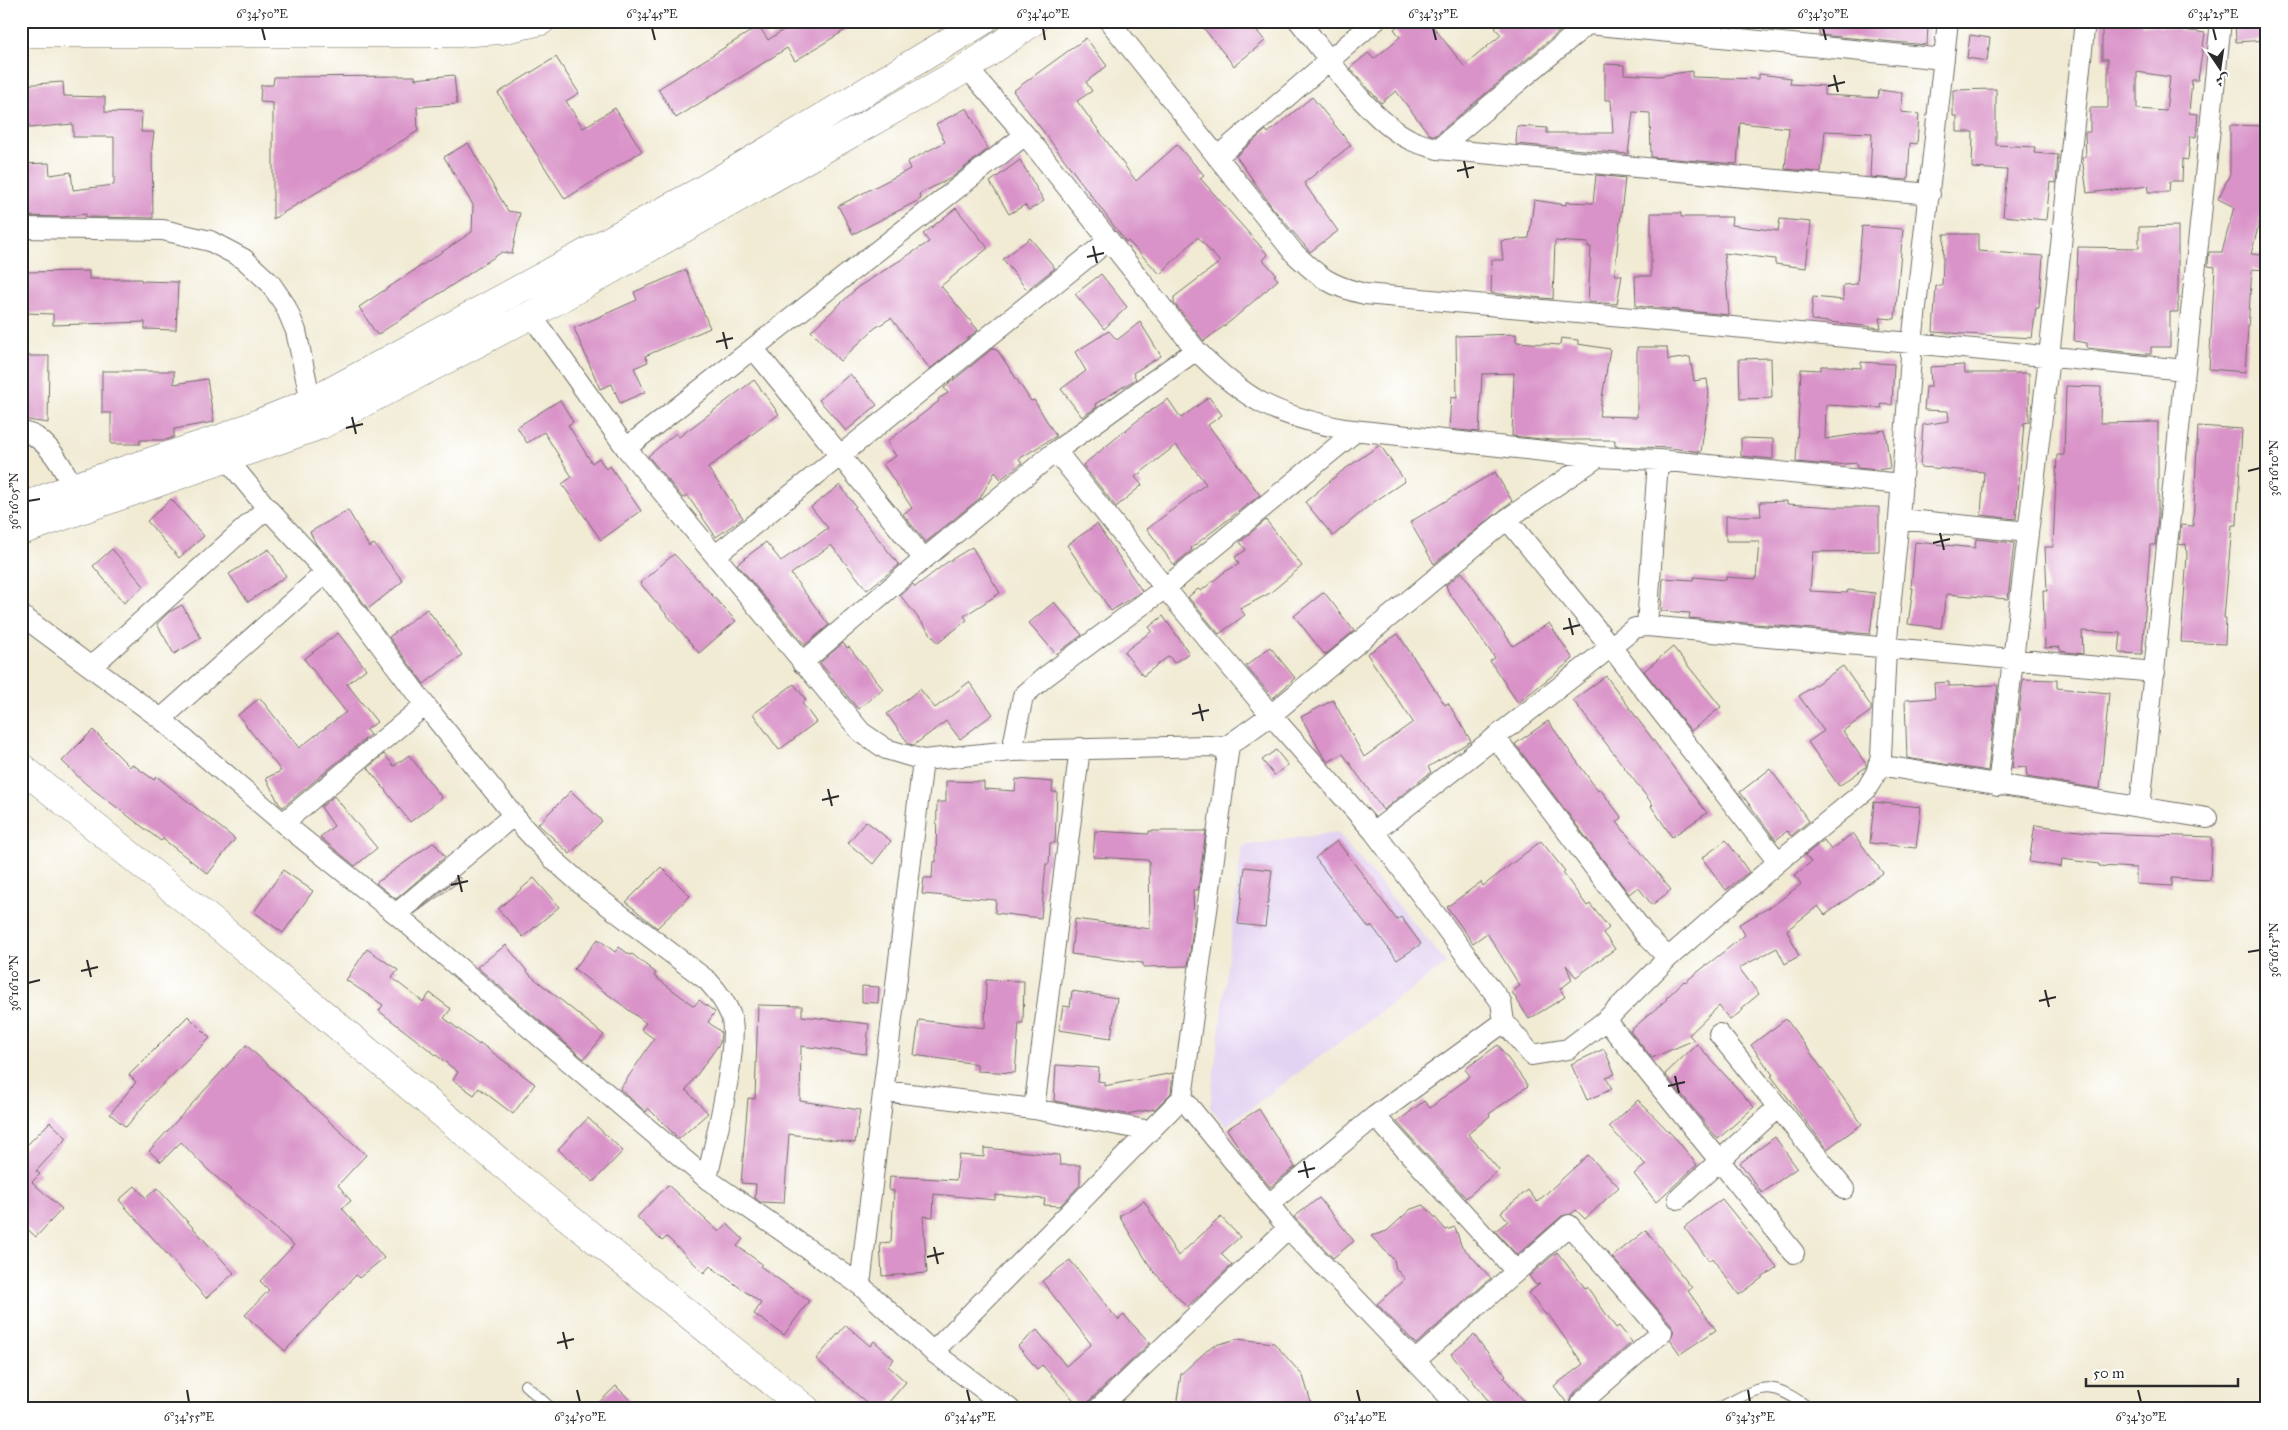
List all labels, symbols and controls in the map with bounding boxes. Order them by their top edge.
text: 6°34'50"E [236,7,288,21]
text: 6°34'45"E [626,7,678,21]
text: 6°34'40"E [1017,7,1070,21]
text: 6°34'35"E [1408,7,1458,21]
text: 6°34'30"E [1798,7,1849,21]
text: 6°34'25"E [2188,7,2239,21]
north arrow [2196,42,2246,92]
text: ش [2214,70,2231,90]
text: 36°16'10"N [2267,440,2281,496]
text: 36°16'05"N [7,472,21,530]
text: 36°16'15"N [2267,922,2281,978]
text: 36°16'10"N [7,955,21,1011]
scale bar [2086,1355,2238,1387]
text: 50 m [2093,1364,2125,1382]
text: 6°34'55"E [164,1410,215,1424]
text: 6°34'50"E [554,1410,606,1424]
text: 6°34'45"E [944,1410,996,1424]
text: 6°34'40"E [1334,1410,1387,1424]
text: 6°34'35"E [1725,1410,1775,1424]
text: 6°34'30"E [2116,1410,2167,1424]

